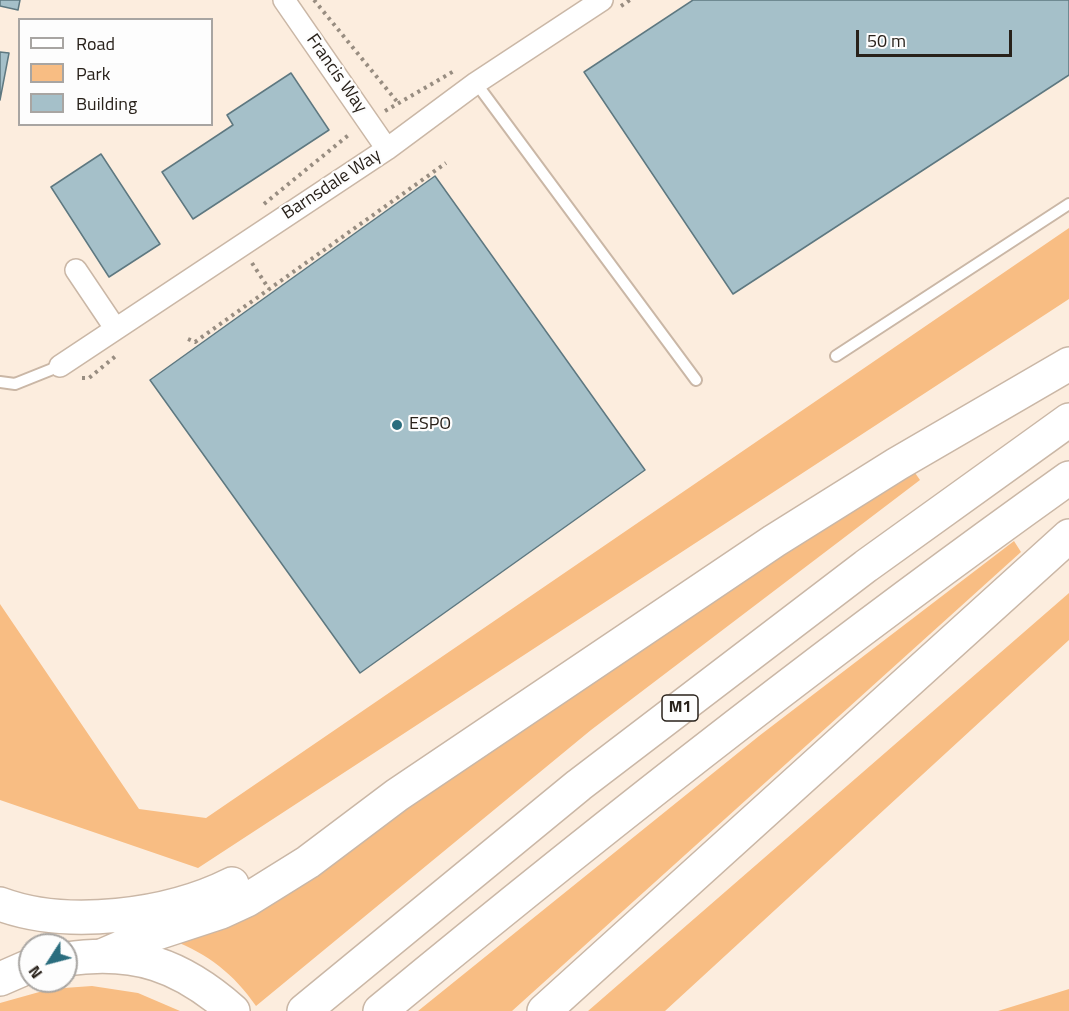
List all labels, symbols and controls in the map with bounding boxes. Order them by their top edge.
legend [18,18,213,126]
scale bar [859,18,1015,56]
text: 50 m [867,27,906,54]
text: Road [76,30,115,57]
street label: Francis Way [301,30,371,118]
text: Park [76,60,110,87]
text: Building [76,90,137,117]
street label: Barnsdale Way [279,145,385,225]
place label: ESPO [409,414,451,436]
marker: ESPO [390,418,404,432]
road number: M1 [662,695,698,721]
north arrow [18,933,78,993]
text: N [22,961,48,984]

